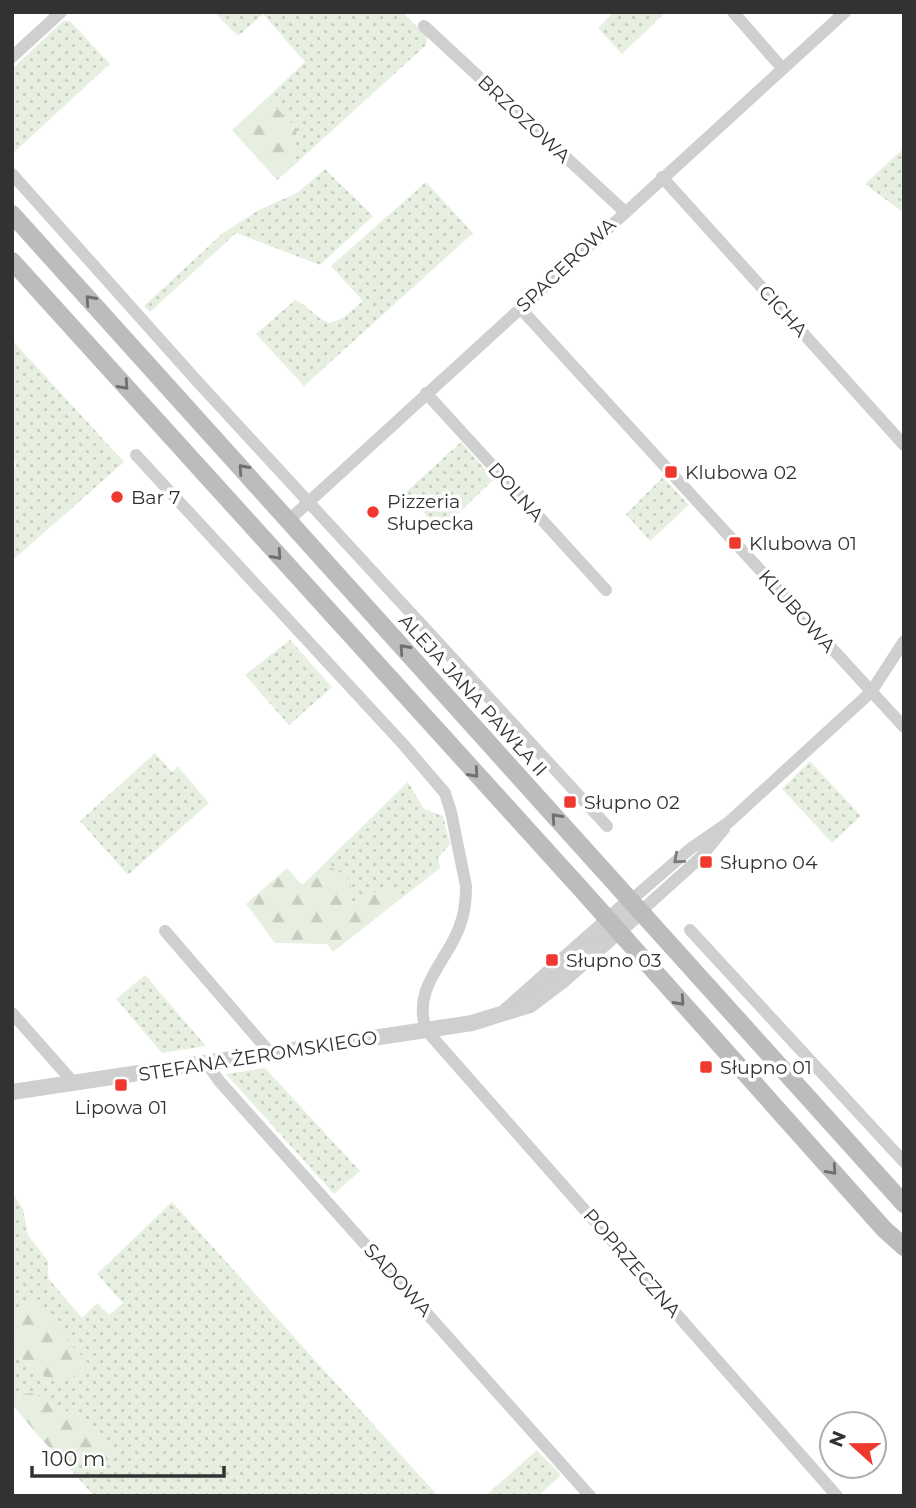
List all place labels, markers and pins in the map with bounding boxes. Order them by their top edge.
place label: Klubowa 02 [685,461,797,484]
marker: Klubowa 02 [663,464,679,480]
place label: Bar 7 [131,486,180,509]
marker: Bar 7 [109,489,125,505]
place label: Pizzeria Słupecka [387,490,474,535]
marker: Pizzeria Słupecka [365,504,381,520]
place label: Klubowa 01 [749,532,857,555]
marker: Klubowa 01 [727,535,743,551]
place label: Słupno 02 [584,791,680,814]
marker: Słupno 02 [562,794,578,810]
place label: Słupno 04 [720,851,818,874]
marker: Słupno 04 [698,854,714,870]
place label: Słupno 03 [566,949,661,972]
marker: Słupno 03 [544,952,560,968]
place label: Słupno 01 [720,1056,812,1079]
marker: Słupno 01 [698,1059,714,1075]
marker: Lipowa 01 [113,1077,129,1093]
place label: Lipowa 01 [75,1096,167,1119]

